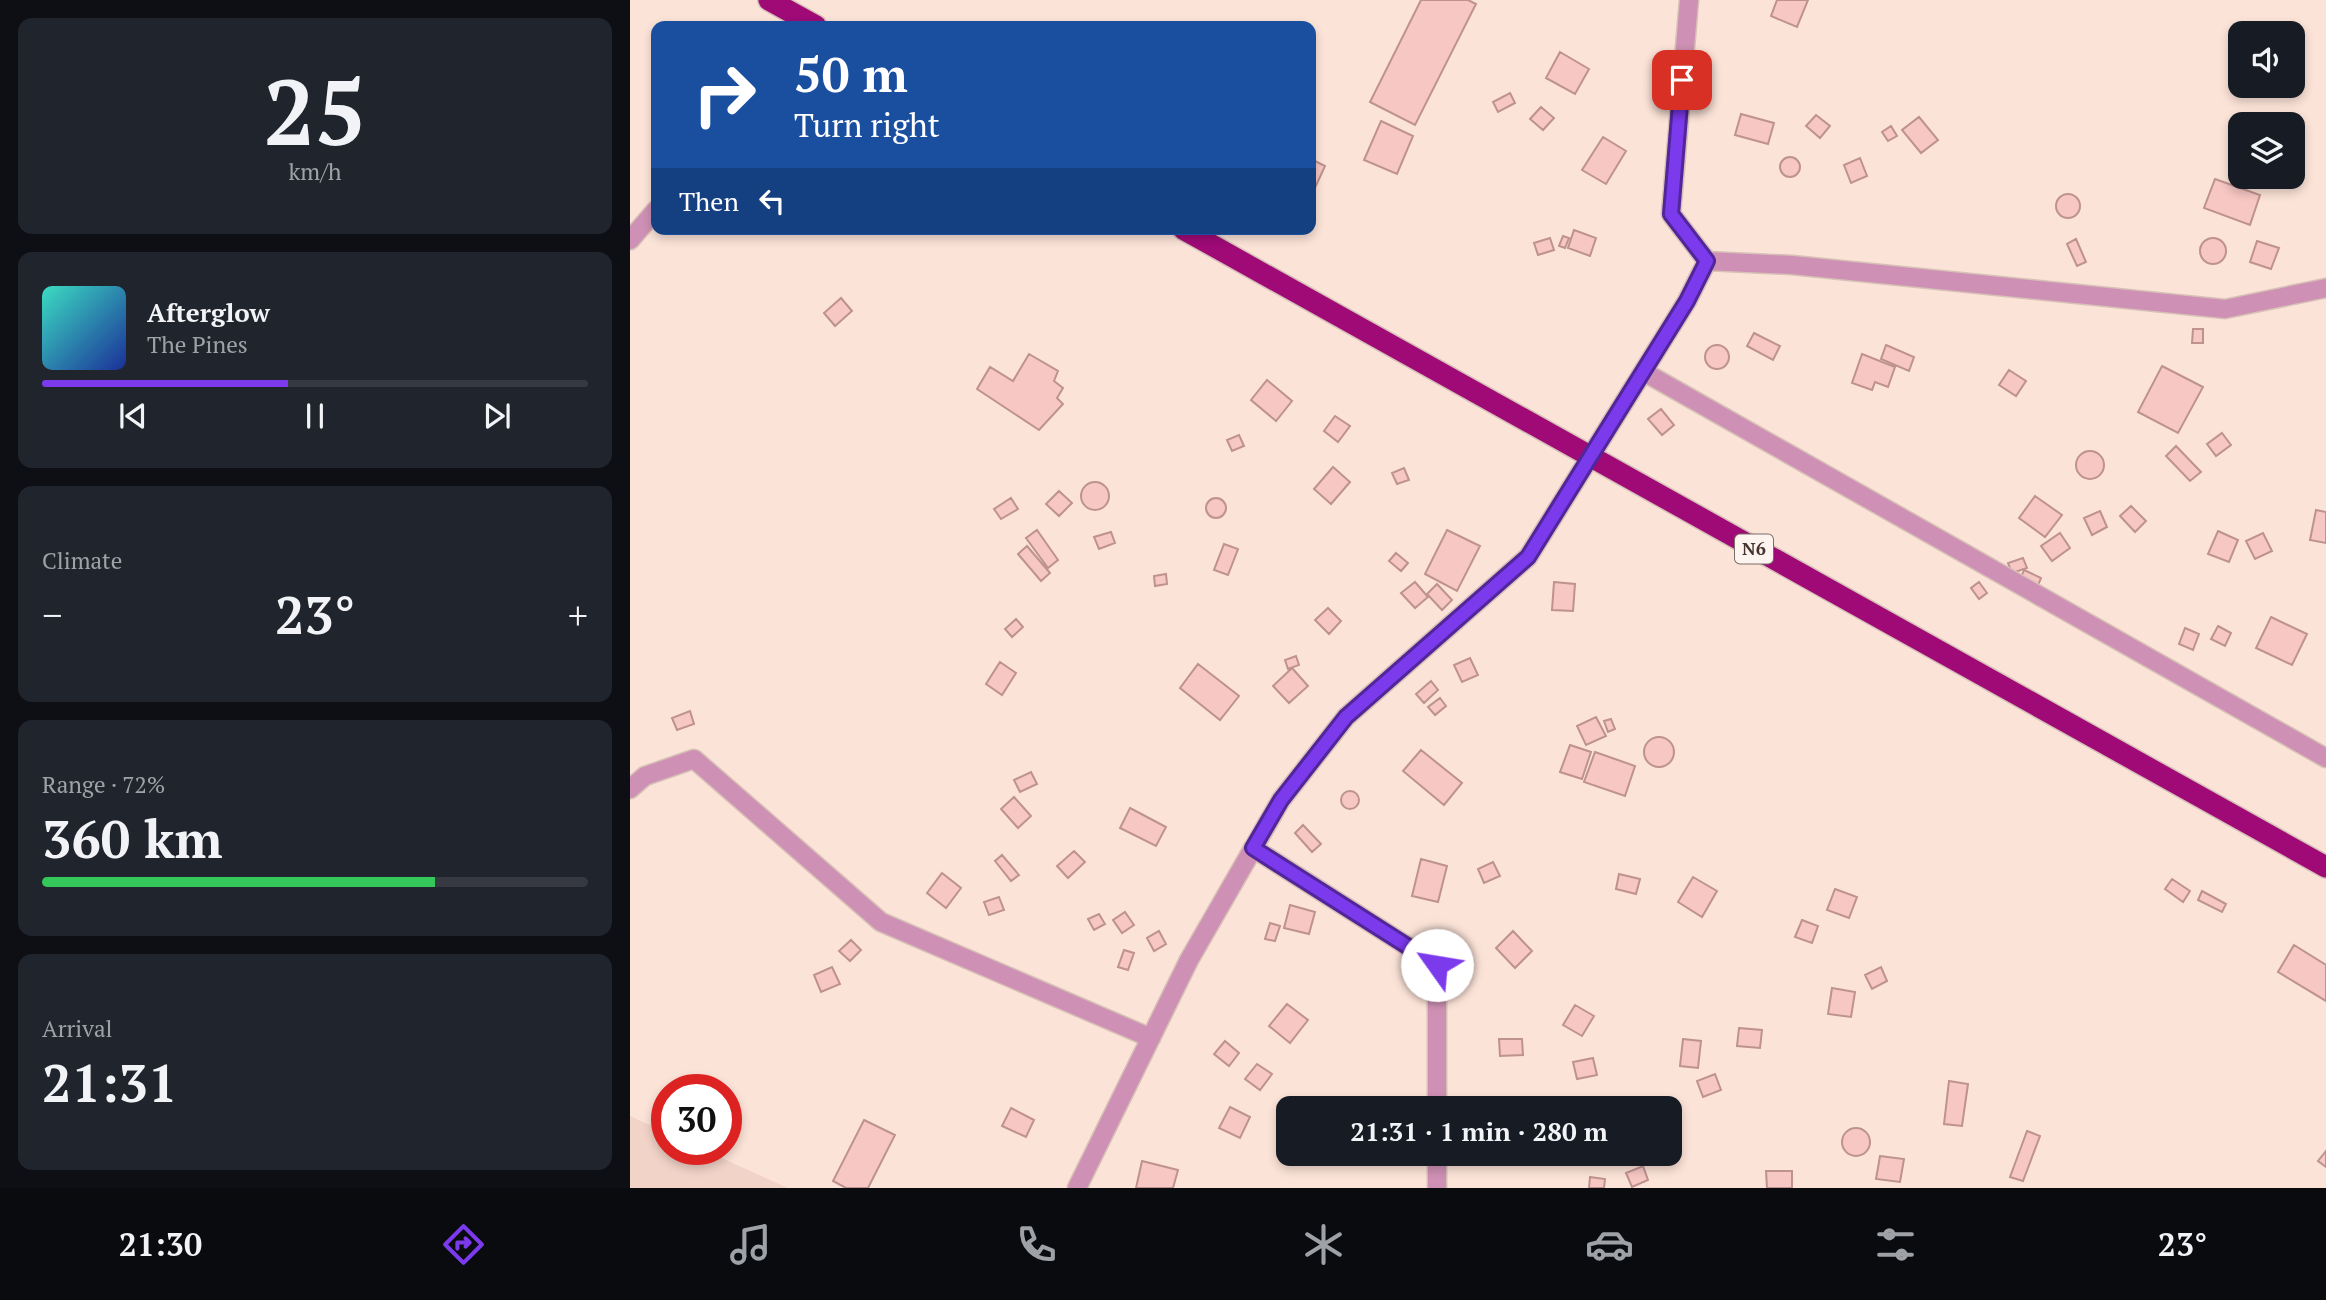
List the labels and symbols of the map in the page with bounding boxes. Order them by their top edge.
pin [1652,50,1712,110]
road number: N6 [1735,534,1773,564]
position arrow [1400,928,1474,1002]
speed limit sign: 30 [651,1074,742,1165]

